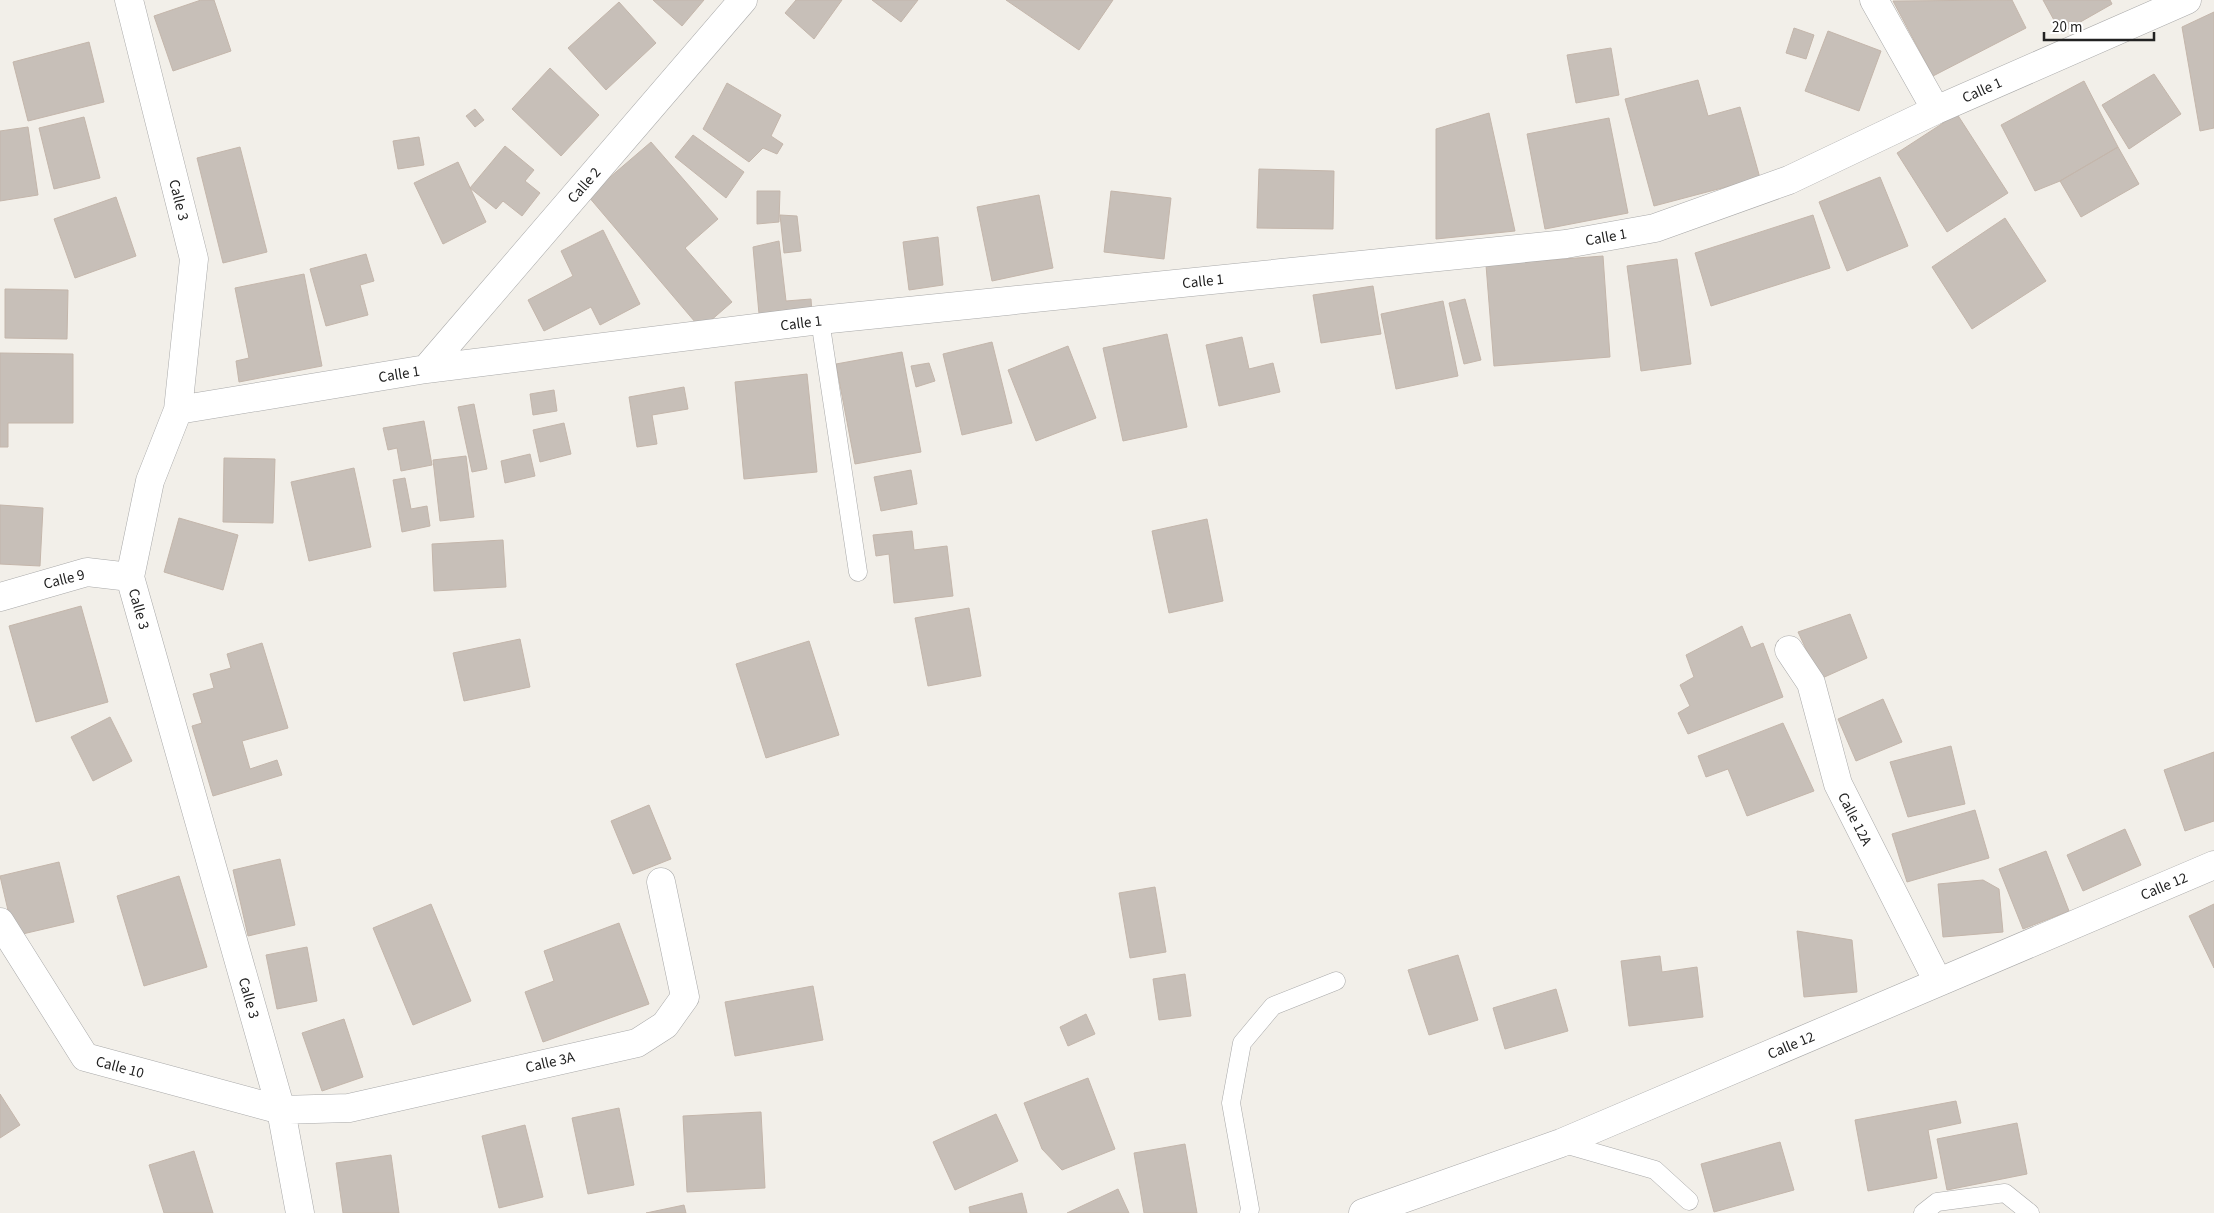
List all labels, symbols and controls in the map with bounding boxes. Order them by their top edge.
scale bar [2044,10,2154,42]
text: 20 m [2052,17,2082,38]
street label: Calle 1 [1959,72,2006,109]
street label: Calle 2 [563,163,606,208]
street label: Calle 3 [163,177,194,223]
street label: Calle 1 [1584,224,1628,251]
street label: Calle 1 [1181,269,1225,294]
street label: Calle 1 [779,311,823,336]
street label: Calle 1 [377,361,421,388]
street label: Calle 9 [41,564,87,595]
street label: Calle 3 [123,586,154,632]
street label: Calle 12A [1832,789,1877,850]
street label: Calle 12 [2137,867,2191,906]
street label: Calle 3 [233,975,264,1021]
street label: Calle 12 [1764,1026,1818,1065]
street label: Calle 3A [523,1046,578,1078]
street label: Calle 10 [93,1051,146,1084]

